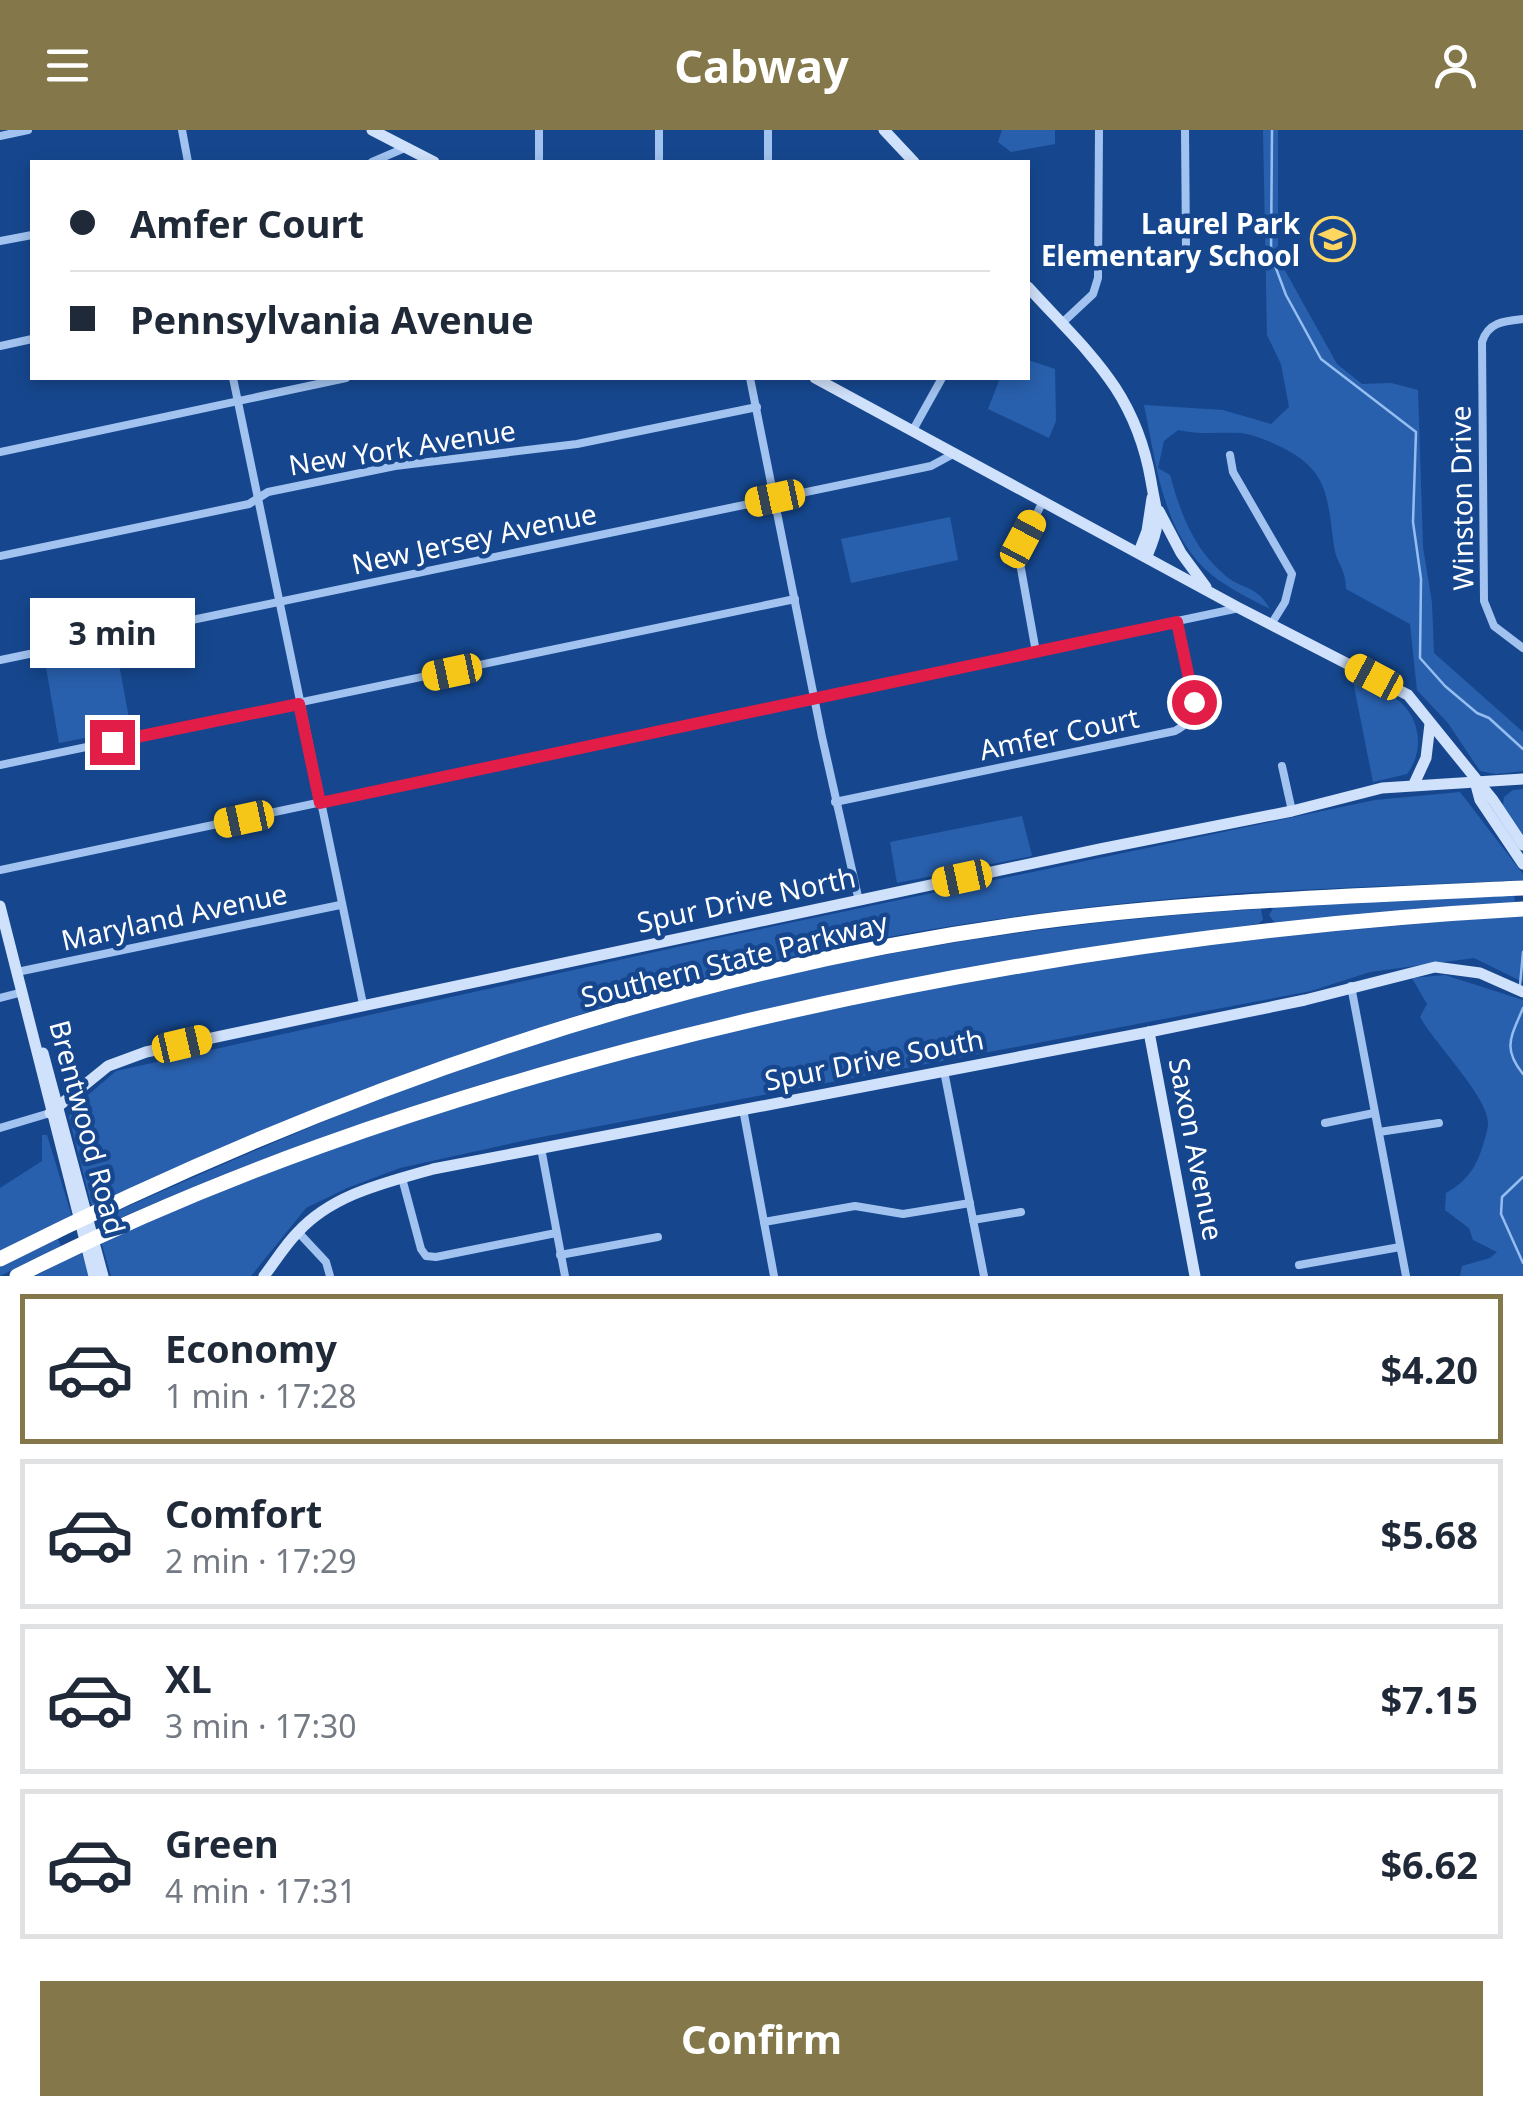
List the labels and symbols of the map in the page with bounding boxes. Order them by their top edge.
place label: Laurel Park Elementary School [1041,204,1301,274]
school or university icon: Laurel Park Elementary School [1310,216,1356,262]
street label: Winston Drive [1440,405,1482,591]
street label: New York Avenue [286,410,518,484]
car [743,477,807,519]
street label: New Jersey Avenue [348,493,600,583]
car [996,505,1050,573]
callout: 3 min [29,597,194,667]
car [1340,650,1408,704]
car [420,651,484,693]
route start [1172,680,1217,725]
street label: Amfer Court [976,698,1142,768]
route end [90,720,135,765]
car [212,798,276,840]
street label: Spur Drive North [633,857,859,941]
car [930,857,994,899]
street label: Maryland Avenue [58,874,290,958]
street label: Southern State Parkway [577,902,892,1015]
street label: Brentwood Road [41,1016,135,1238]
street label: Spur Drive South [761,1019,987,1099]
car [149,1023,215,1065]
street label: Saxon Avenue [1161,1054,1233,1244]

